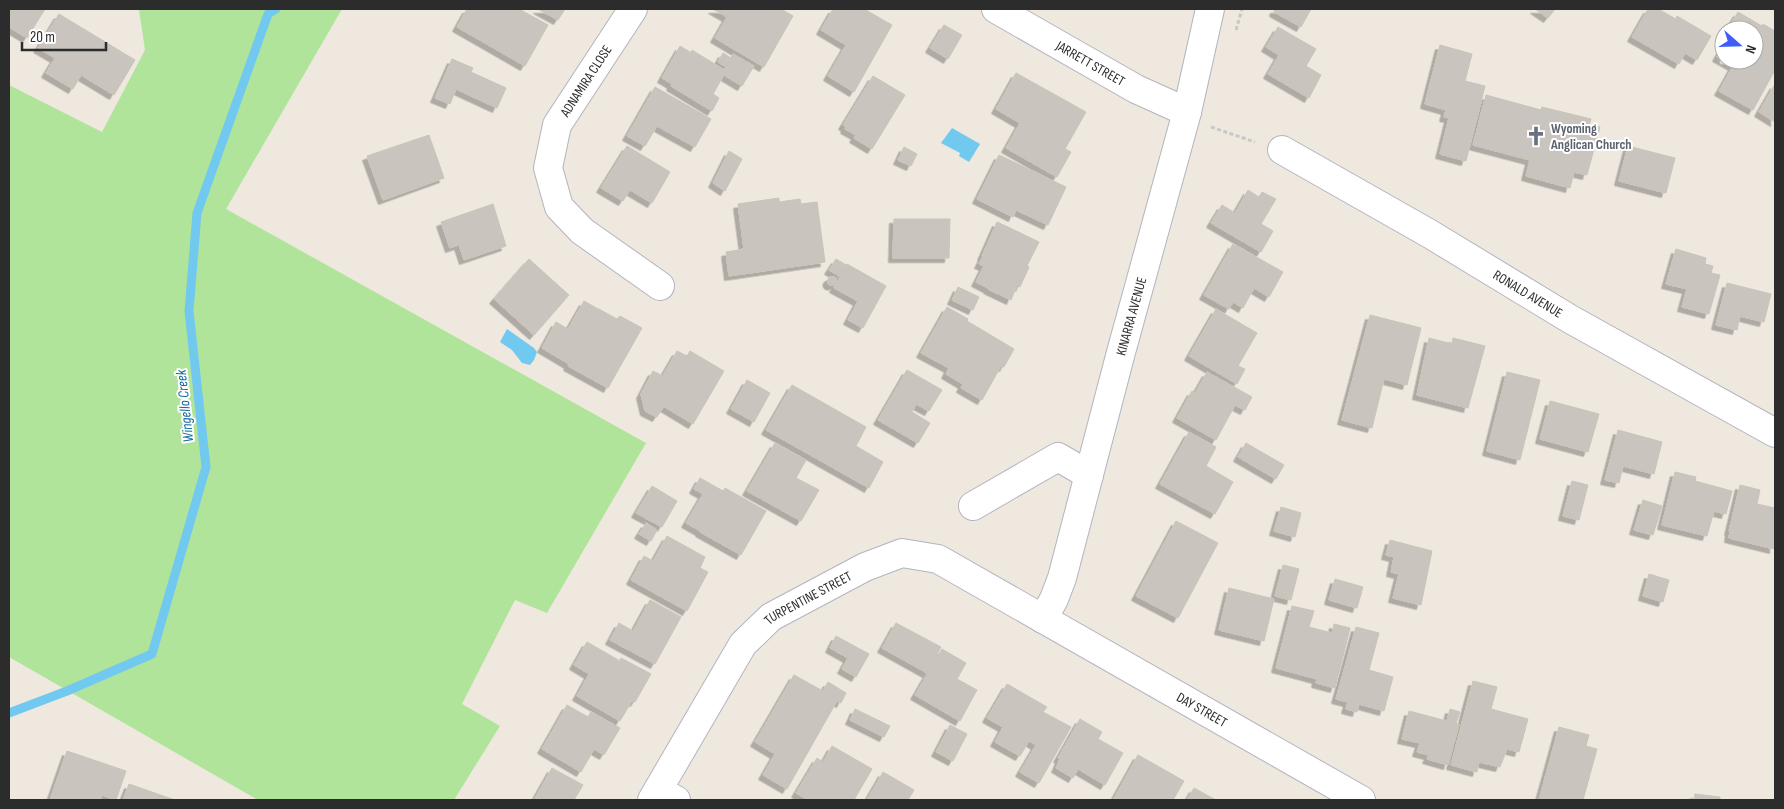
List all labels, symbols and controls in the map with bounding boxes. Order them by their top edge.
scale bar [22,20,106,52]
north arrow [1714,20,1764,70]
text: 20 m [30,28,55,47]
street label: JARRETT STREET [1052,36,1128,90]
street label: ADNAMIRA CLOSE [556,42,616,121]
text: N [1741,43,1760,56]
place label: Wyoming Anglican Church [1550,120,1632,153]
church icon: Wyoming Anglican Church [1525,125,1547,147]
street label: RONALD AVENUE [1490,266,1566,321]
street label: KINARRA AVENUE [1112,275,1150,357]
water label: Wingello Creek [172,368,198,443]
street label: TURPENTINE STREET [760,567,855,628]
street label: DAY STREET [1174,688,1231,731]

